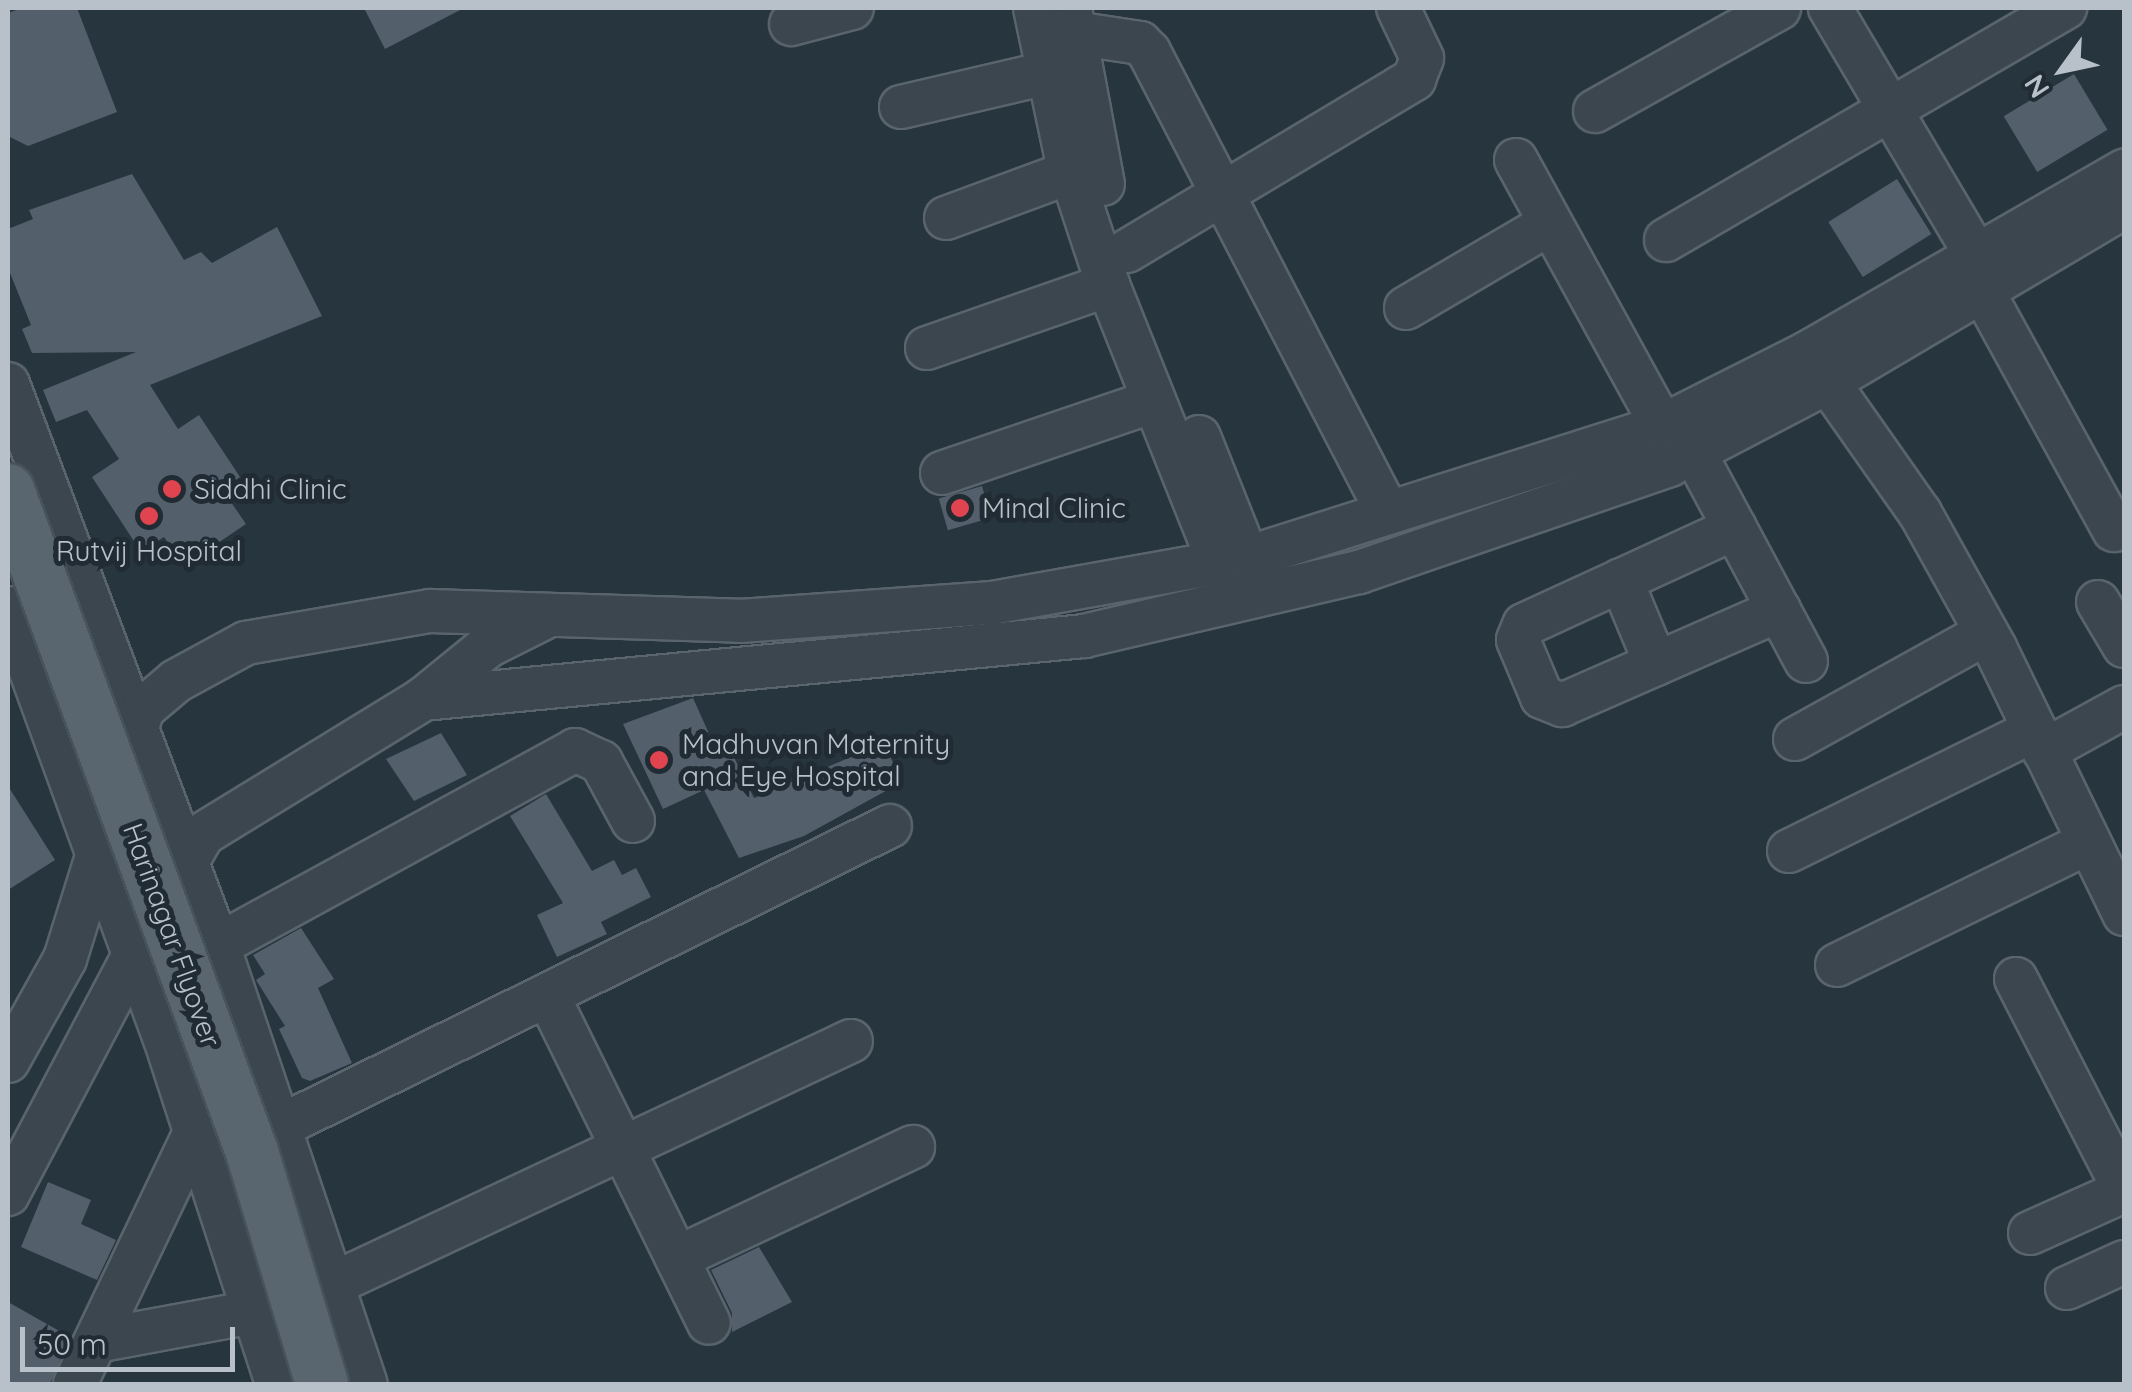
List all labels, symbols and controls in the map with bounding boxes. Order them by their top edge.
north arrow [2012,20,2112,120]
text: N [2016,68,2057,105]
place label: Siddhi Clinic [194,472,347,506]
marker: Siddhi Clinic [159,476,185,502]
place label: Minal Clinic [982,491,1126,525]
marker: Minal Clinic [947,495,973,521]
marker: Rutvij Hospital [136,503,162,529]
place label: Rutvij Hospital [56,534,242,568]
place label: Madhuvan Maternity and Eye Hospital [682,727,950,793]
marker: Madhuvan Maternity and Eye Hospital [646,747,672,773]
street label: Harinagar Flyover [116,819,228,1051]
scale bar [25,1307,240,1369]
text: 50 m [37,1325,107,1363]

